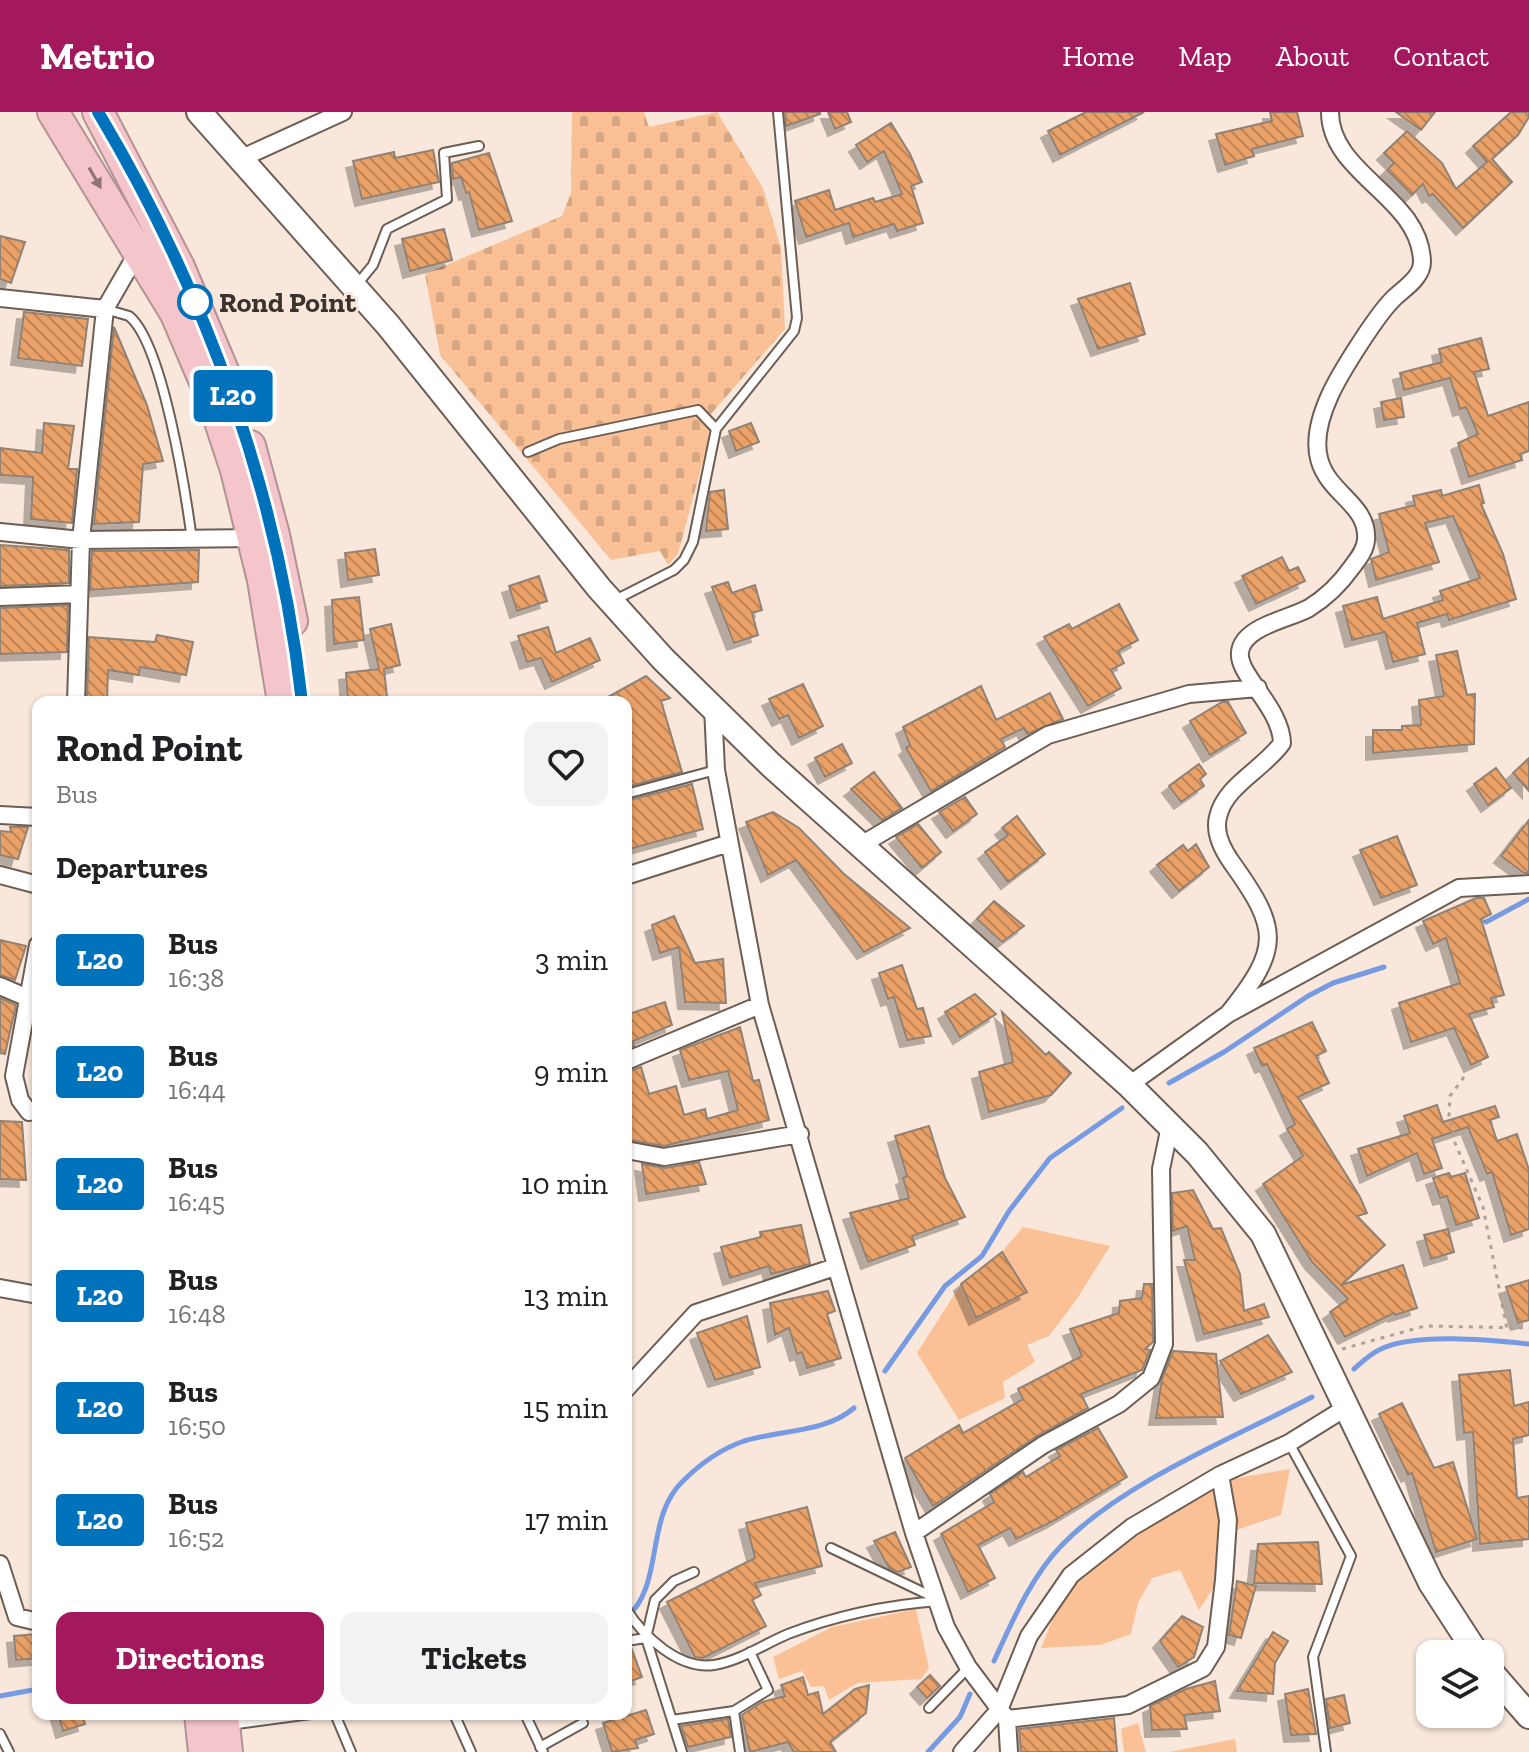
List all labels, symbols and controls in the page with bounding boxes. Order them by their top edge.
text: Metrio [40,33,155,79]
text: Home [1062,40,1134,73]
text: Map [1178,40,1232,73]
text: About [1276,40,1349,73]
text: Contact [1393,40,1489,73]
one-way arrow [88,167,102,189]
marker: Rond Point [178,285,212,319]
place label: Rond Point [219,286,357,319]
line badge: L20 [187,370,279,422]
text: L20 [210,379,256,412]
button: heart [524,722,608,806]
text: Rond Point [56,725,242,771]
text: Bus [56,778,98,810]
text: Departures [56,850,208,886]
text: Bus [168,926,218,962]
text: 3 min [535,942,608,978]
text: L20 [77,943,123,976]
text: 16:38 [168,962,224,994]
text: Bus [168,1038,218,1074]
text: 9 min [534,1054,608,1090]
text: L20 [77,1055,123,1088]
text: 16:44 [168,1074,226,1106]
text: Bus [168,1150,218,1186]
text: 10 min [521,1166,608,1202]
text: L20 [77,1167,123,1200]
text: 16:45 [168,1186,225,1218]
text: Bus [168,1262,218,1298]
text: 13 min [523,1278,608,1314]
text: L20 [77,1279,123,1312]
text: 16:48 [168,1298,226,1330]
text: Bus [168,1374,218,1410]
text: 15 min [523,1390,608,1426]
text: L20 [77,1391,123,1424]
text: 16:50 [168,1410,226,1442]
text: Bus [168,1486,218,1522]
text: 17 min [525,1502,608,1538]
text: L20 [77,1503,123,1536]
text: 16:52 [168,1522,224,1554]
button: Directions [56,1612,324,1704]
button: Tickets [340,1612,608,1704]
map controls [1416,1640,1504,1728]
button: layers [1416,1640,1504,1728]

